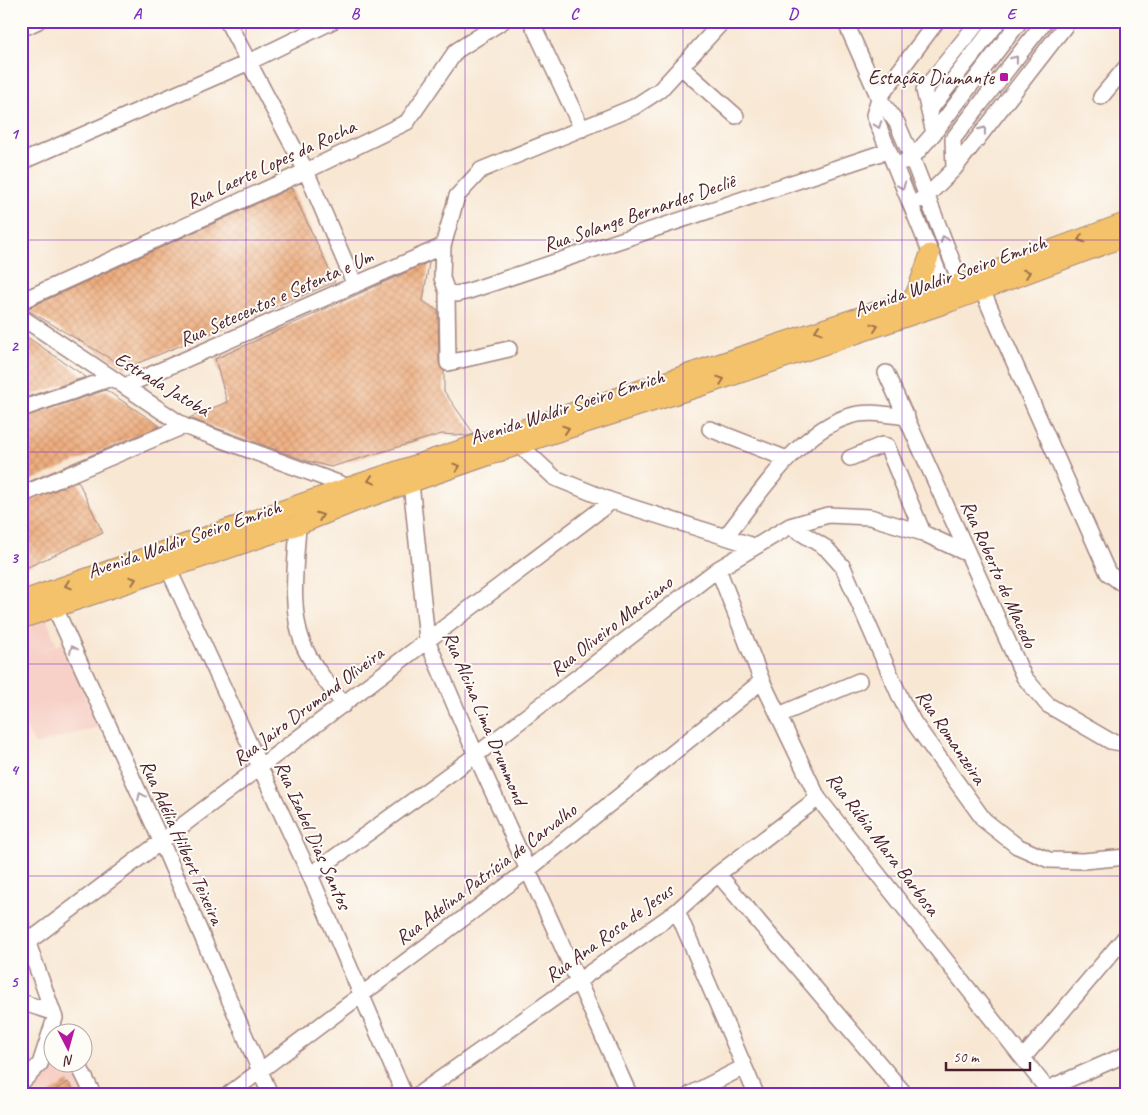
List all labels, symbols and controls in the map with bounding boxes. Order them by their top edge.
text: A [133,4,143,24]
text: B [351,4,361,24]
text: C [570,4,580,24]
text: D [788,4,799,24]
text: E [1007,4,1018,24]
one-way arrow [1010,56,1018,65]
place label: Estação Diamante [868,65,995,90]
marker: Estação Diamante [998,71,1010,83]
street label: Rua Laerte Lopes da Rocha [182,113,361,214]
one-way arrow [872,120,882,129]
text: 1 [10,124,19,144]
one-way arrow [978,127,986,136]
street label: Rua Solange Bernardes Decliê [540,168,740,258]
one-way arrow [896,181,906,190]
street label: Avenida Waldir Soeiro Emrich [850,229,1050,322]
one-way arrow [1077,233,1086,243]
one-way arrow [940,236,950,244]
street label: Rua Setecentos e Setenta e Um [175,244,378,352]
one-way arrow [1022,269,1031,279]
one-way arrow [870,323,878,333]
one-way arrow [814,324,822,334]
text: 2 [10,336,19,356]
street label: Estrada Jatobá [110,346,216,423]
street label: Avenida Waldir Soeiro Emrich [467,363,668,450]
one-way arrow [716,376,725,386]
one-way arrow [561,425,570,435]
one-way arrow [453,463,461,473]
one-way arrow [367,474,375,484]
street label: Avenida Waldir Soeiro Emrich [84,494,285,584]
street label: Rua Roberto de Macedo [955,496,1043,653]
one-way arrow [315,512,324,522]
text: 3 [10,548,19,568]
street label: Rua Oliveiro Marciano [545,570,678,682]
one-way arrow [129,576,137,586]
one-way arrow [65,579,73,589]
street label: Rua Alcina Lima Drummond [437,627,534,811]
street label: Rua Jairo Drumond Oliveira [227,640,390,771]
one-way arrow [69,645,79,654]
street label: Rua Romanzeira [910,685,992,790]
street label: Rua Adélia Hilbert Teixeira [134,756,230,930]
street label: Rua Izabel Dias Santos [269,757,358,915]
text: 4 [10,760,19,780]
street label: Rua Rúbia Mara Barbosa [821,767,946,922]
one-way arrow [137,792,147,801]
street label: Rua Adelina Patrícia de Carvalho [390,797,582,950]
street label: Rua Ana Rosa de Jesus [540,877,680,988]
text: 5 [11,972,20,992]
north arrow [42,1022,92,1072]
scale bar [946,1040,1029,1072]
text: 50 m [953,1048,980,1067]
text: N [62,1052,75,1070]

